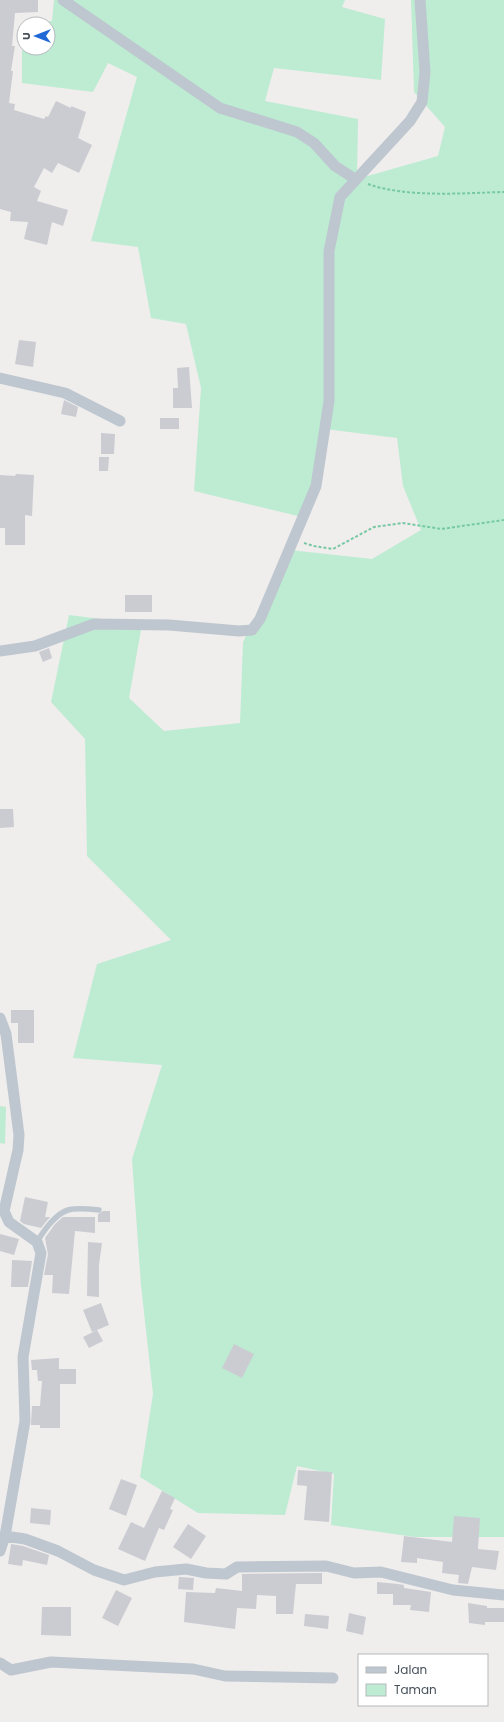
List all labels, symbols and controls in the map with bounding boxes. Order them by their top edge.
north arrow [16,16,56,56]
text: U [18,32,34,40]
legend [358,1654,488,1706]
text: Jalan [394,1661,427,1678]
text: Taman [394,1681,437,1698]

